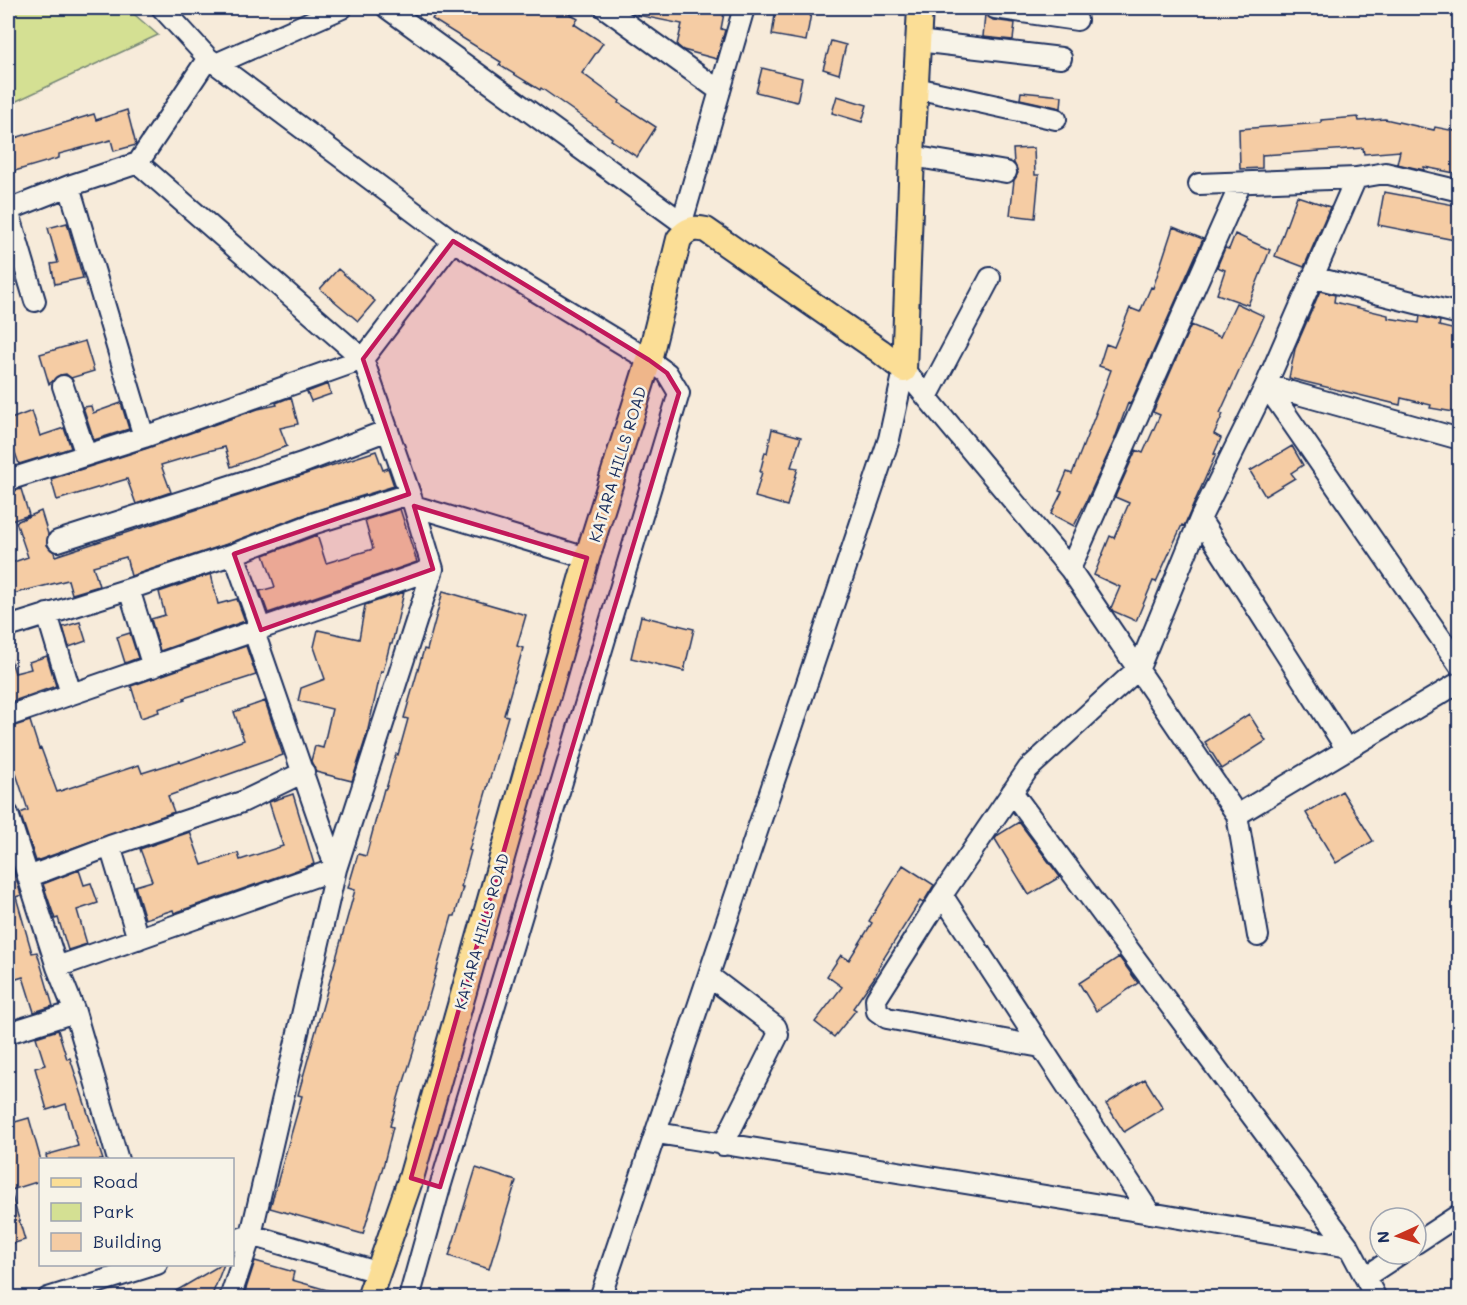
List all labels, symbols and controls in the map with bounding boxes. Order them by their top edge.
street label: KATARA HILLS ROAD [583,384,651,544]
street label: KATARA HILLS ROAD [449,850,513,1012]
legend [39,1158,234,1266]
text: Road [93,1169,138,1193]
text: Park [93,1199,134,1223]
north arrow [1368,1206,1428,1266]
text: Building [93,1229,161,1253]
text: N [1372,1230,1393,1244]

